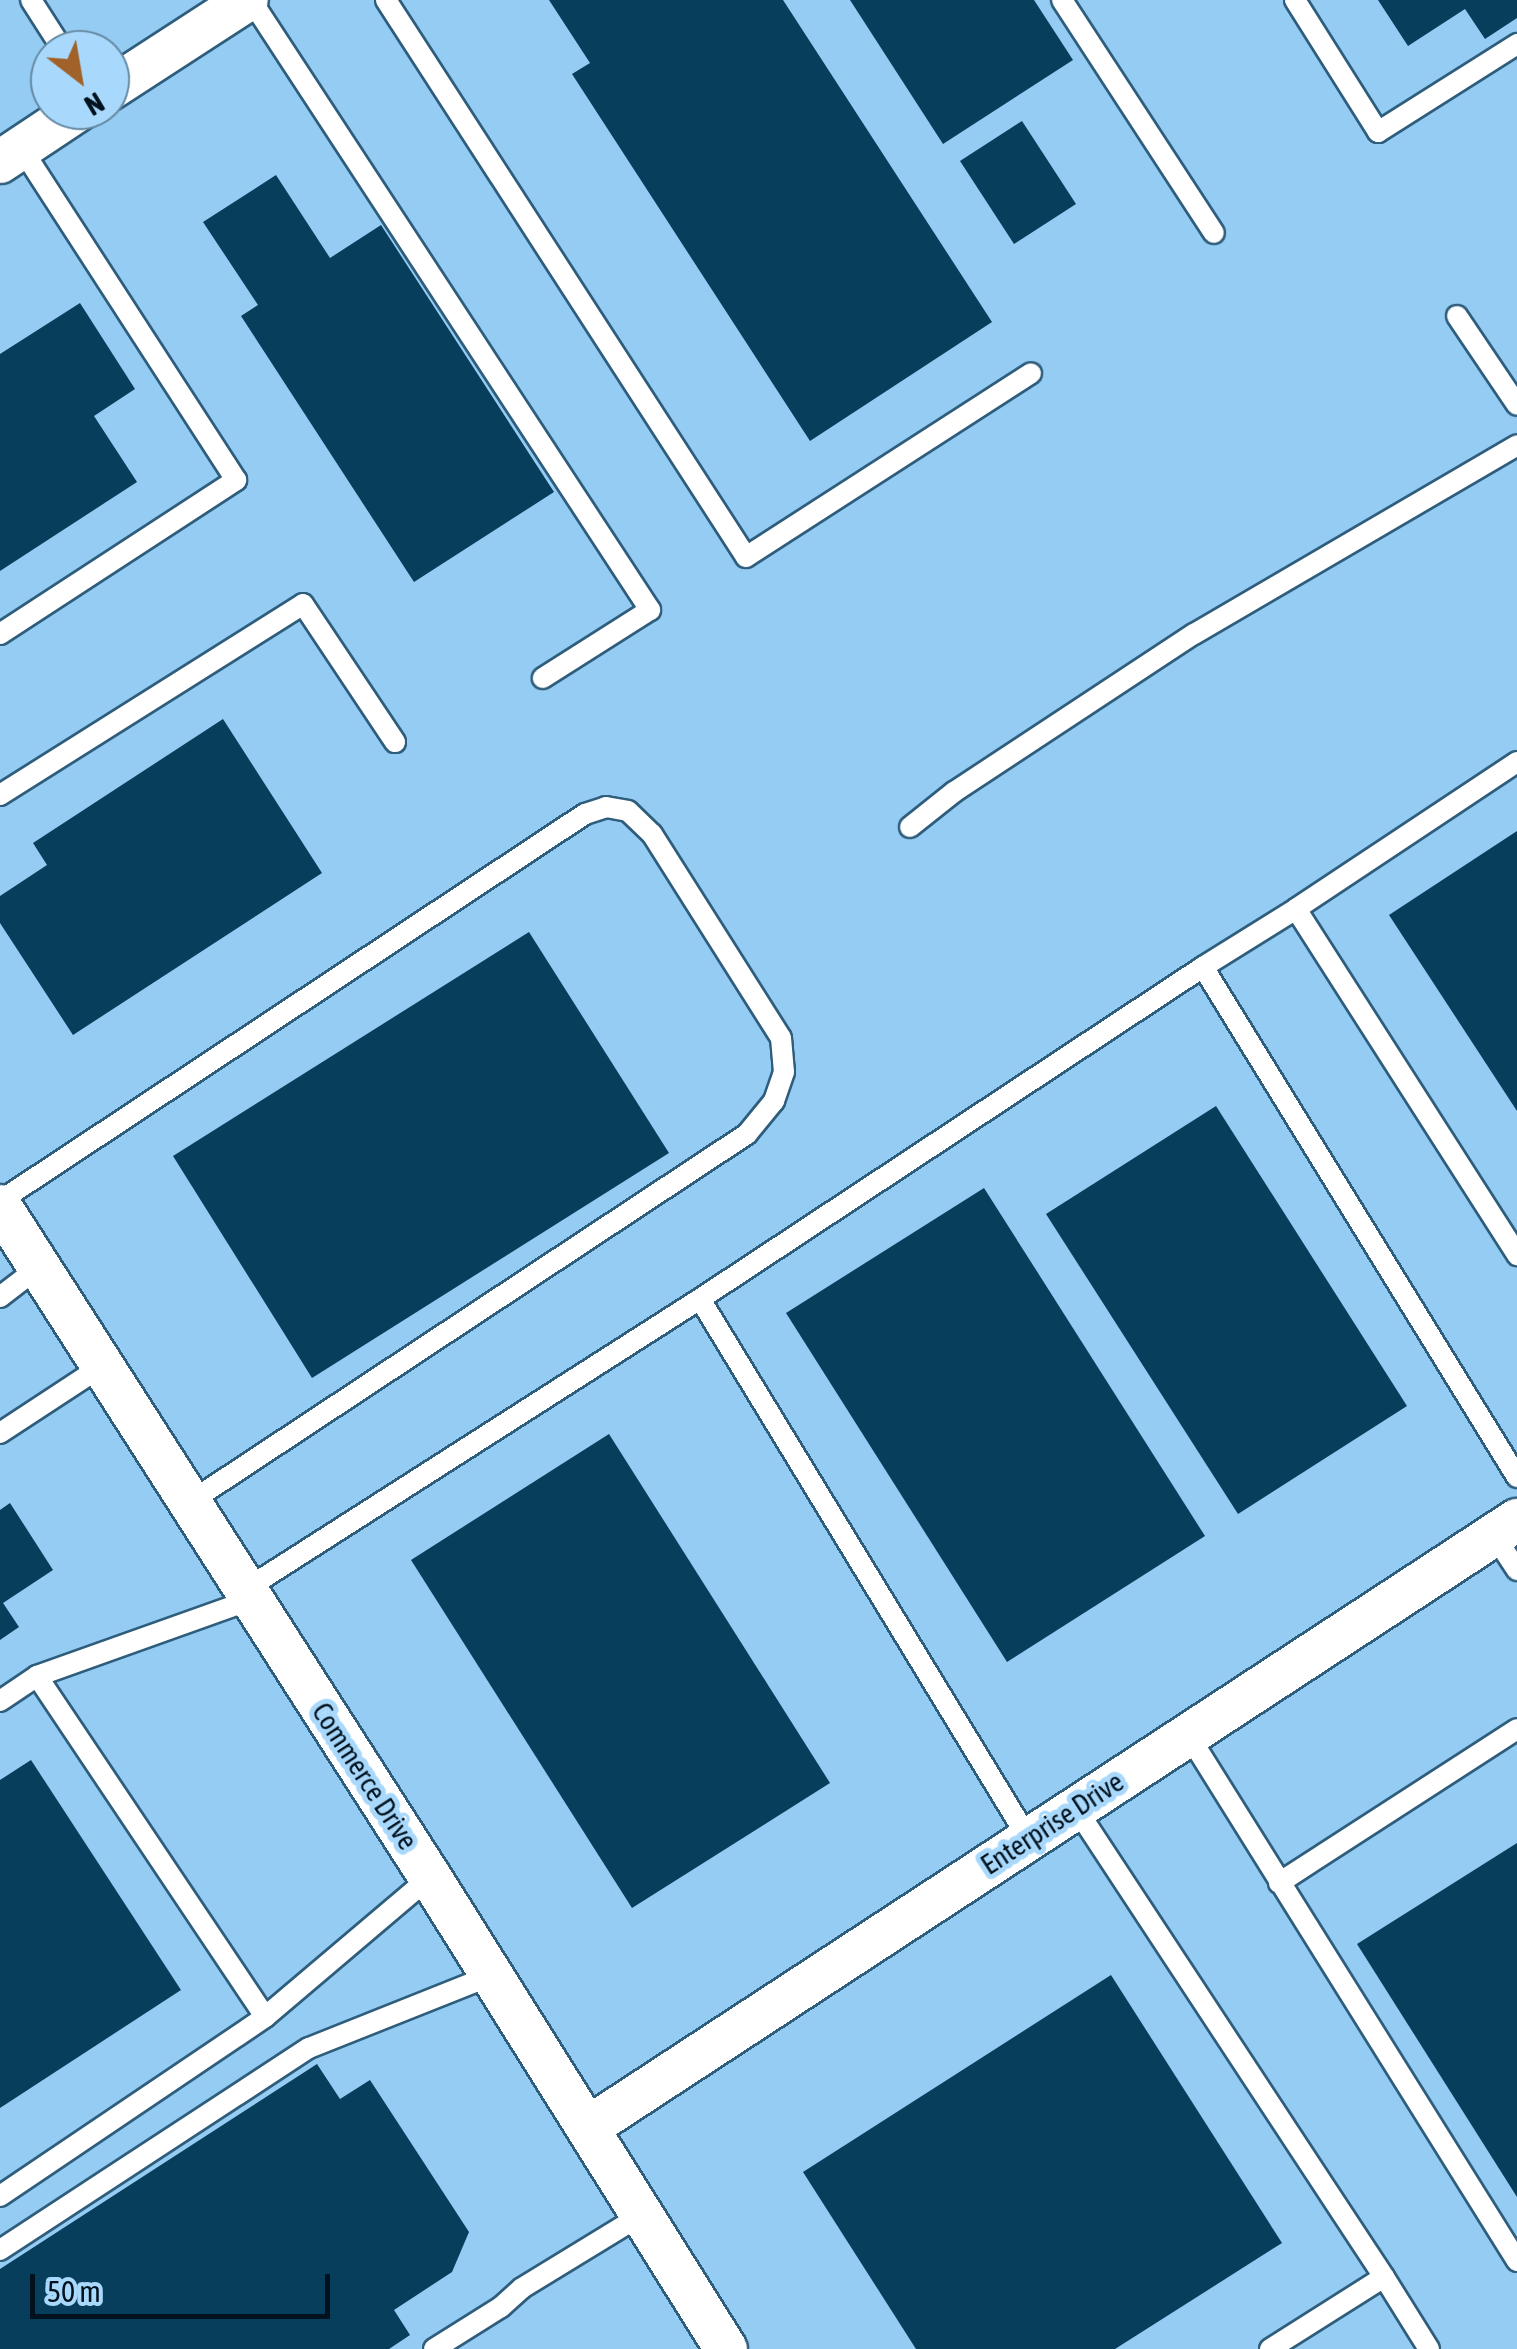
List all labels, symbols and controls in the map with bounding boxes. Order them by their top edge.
north arrow [30,30,130,130]
text: N [79,86,110,122]
street label: Commerce Drive [305,1696,425,1856]
street label: Enterprise Drive [974,1765,1130,1881]
scale bar [35,2254,335,2316]
text: 50 m [47,2274,101,2308]

